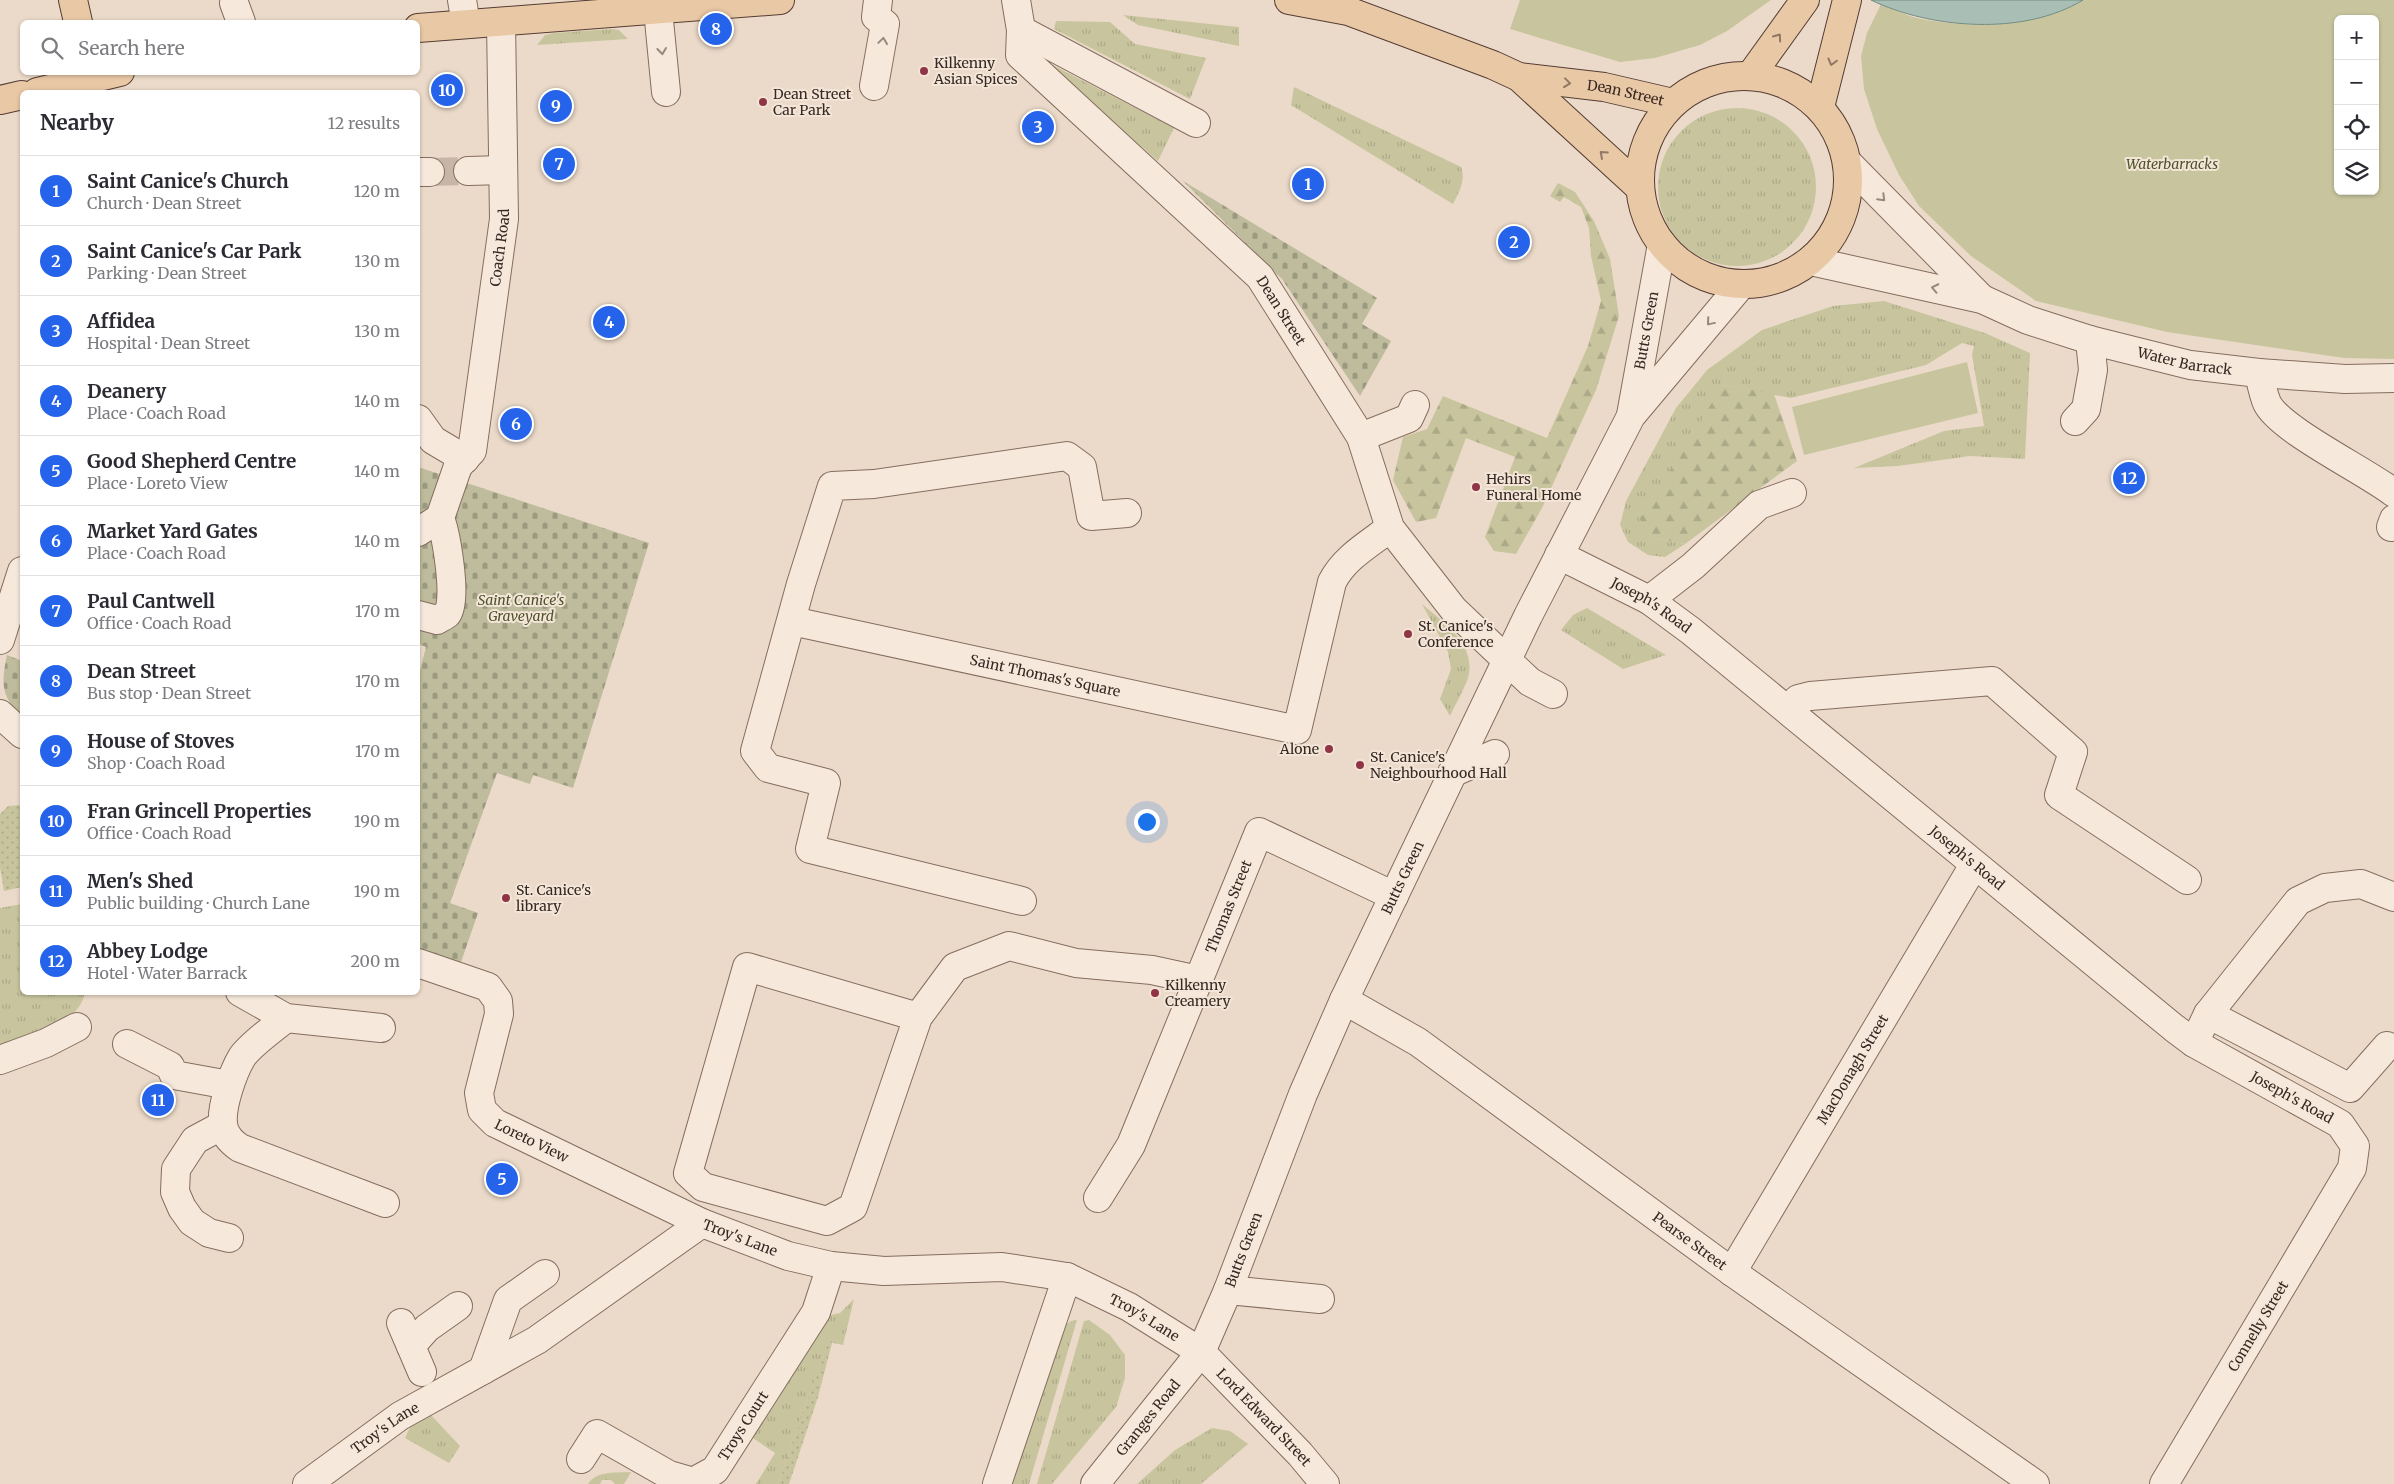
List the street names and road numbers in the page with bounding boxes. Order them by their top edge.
street label: Dean Street [1586,76,1666,110]
street label: Coach Road [486,208,513,288]
street label: Dean Street [1253,273,1310,349]
street label: Butts Green [1630,290,1662,371]
street label: Water Barrack [2134,343,2233,379]
street label: Joseph's Road [1607,573,1695,637]
street label: Saint Thomas's Square [968,651,1122,701]
street label: Joseph's Road [1925,821,2008,894]
street label: Butts Green [1377,838,1428,917]
street label: Thomas Street [1201,857,1256,956]
street label: MacDonagh Street [1813,1010,1893,1127]
street label: Joseph's Road [2247,1067,2337,1128]
street label: Loreto View [492,1115,572,1166]
street label: Pearse Street [1649,1208,1731,1274]
street label: Butts Green [1221,1209,1266,1290]
street label: Troy's Lane [700,1215,780,1260]
street label: Connelly Street [2224,1277,2292,1375]
street label: Troy's Lane [1106,1290,1183,1345]
street label: Lord Edward Street [1213,1364,1316,1470]
street label: Granges Road [1112,1376,1185,1460]
street label: Troys Court [714,1387,773,1464]
street label: Troy's Lane [347,1398,422,1458]

